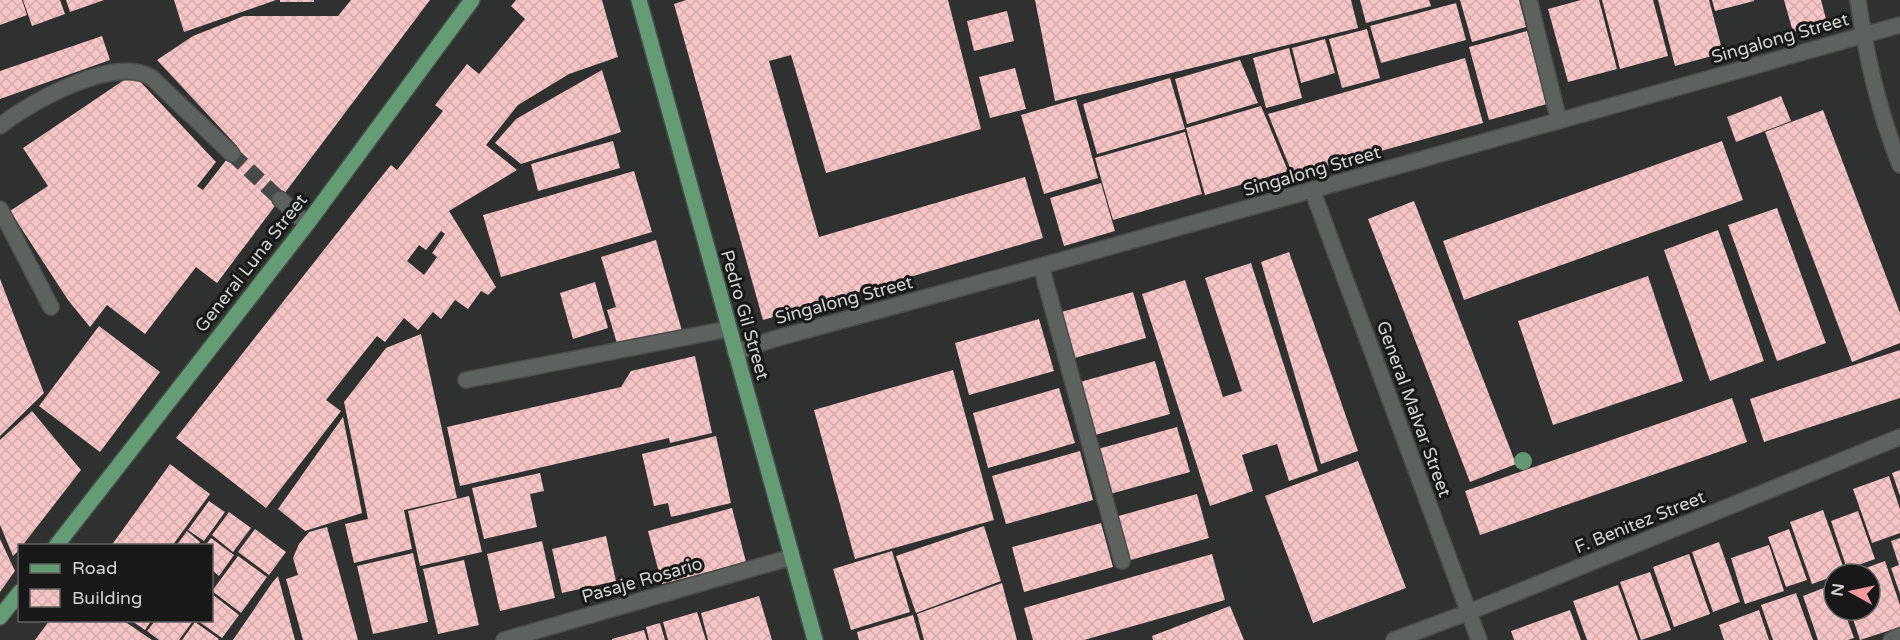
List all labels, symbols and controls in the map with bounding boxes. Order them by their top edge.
street label: Singalong Street [1709,8,1851,68]
street label: Singalong Street [1241,141,1383,201]
street label: General Luna Street [190,189,312,337]
street label: Pedro Gil Street [716,247,774,383]
street label: Singalong Street [773,271,915,329]
street label: General Malvar Street [1372,318,1456,500]
street label: F. Benitez Street [1571,486,1709,558]
legend [18,544,213,622]
street label: Pasaje Rosario [579,552,705,608]
text: Road [72,557,117,579]
north arrow [1822,562,1882,622]
text: N [1827,582,1849,598]
text: Building [72,587,142,609]

